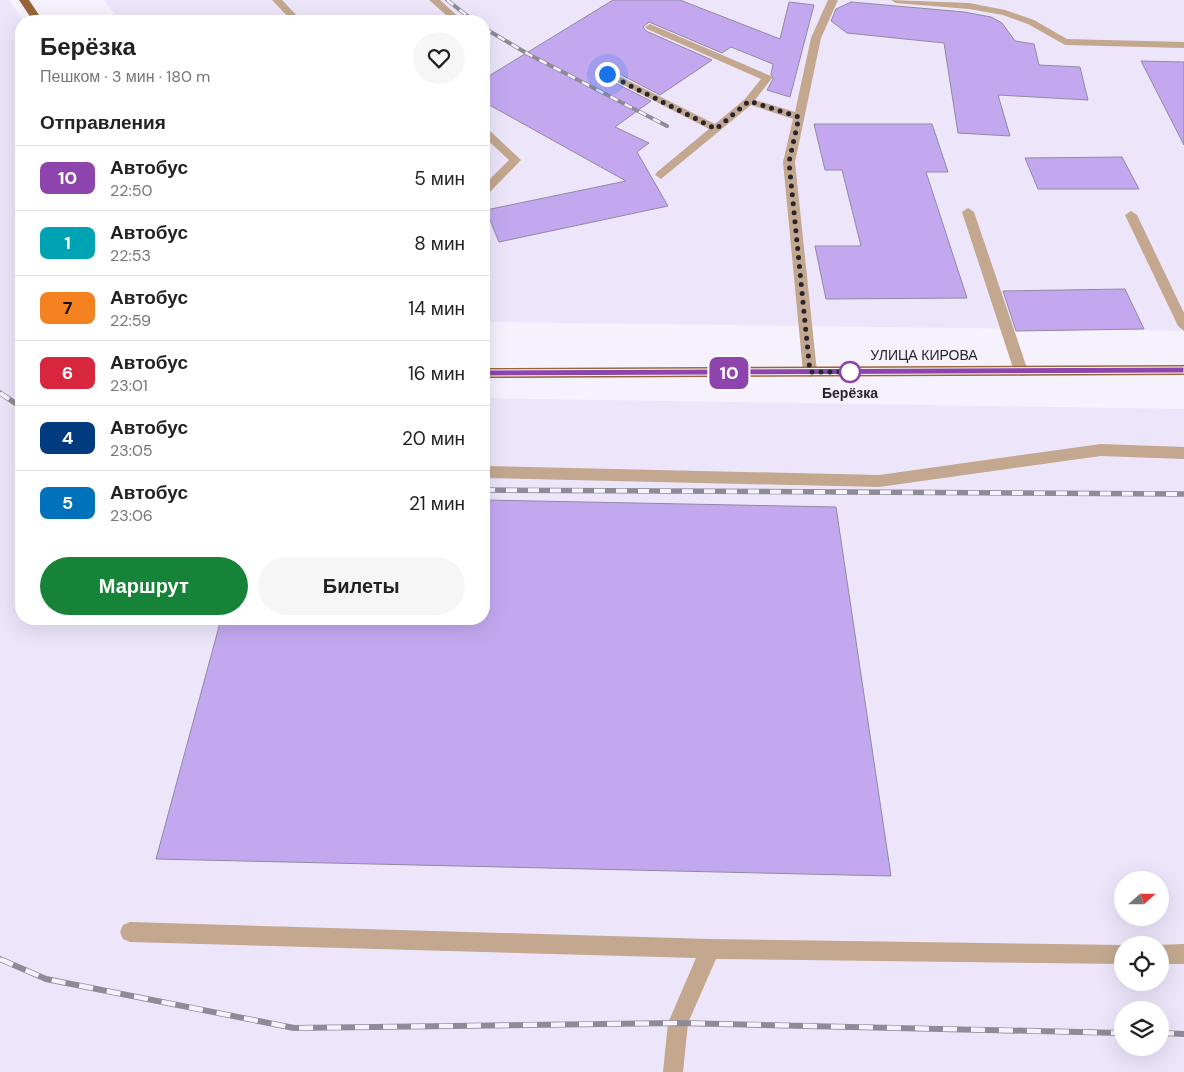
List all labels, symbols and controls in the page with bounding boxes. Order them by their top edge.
text: Берёзка [40,31,136,62]
button: heart [413,32,465,84]
your location [595,62,620,87]
text: Пешком · 3 мин · 180 m [40,66,210,87]
text: Отправления [40,110,166,135]
text: Автобус [110,155,188,180]
text: 10 [58,166,77,190]
text: 5 мин [414,166,465,191]
text: 22:50 [110,180,152,201]
text: Автобус [110,220,188,245]
text: 1 [64,231,71,255]
text: 8 мин [414,231,465,256]
text: 22:53 [110,245,151,266]
text: Автобус [110,285,188,310]
text: 7 [63,296,72,320]
text: 14 мин [408,296,465,321]
text: 22:59 [110,310,151,331]
street label: УЛИЦА КИРОВА [870,346,978,364]
text: Автобус [110,350,188,375]
line badge: 10 [706,357,752,389]
text: 6 [62,361,73,385]
text: 16 мин [408,361,465,386]
text: 10 [719,361,739,385]
marker: Берёзка [839,361,861,383]
text: 23:01 [110,375,148,396]
place label: Берёзка [822,384,878,402]
text: Автобус [110,415,188,440]
text: 4 [62,426,73,450]
text: 20 мин [402,426,465,451]
text: 23:05 [110,440,153,461]
text: Автобус [110,480,188,505]
text: 5 [62,491,73,515]
text: 21 мин [409,491,465,516]
text: 23:06 [110,505,153,526]
button: Маршрут [40,557,248,615]
button: Билеты [258,557,465,615]
north arrow [1114,871,1169,926]
map controls [1114,871,1169,1056]
button: locate [1114,936,1169,991]
button: layers [1114,1001,1169,1056]

